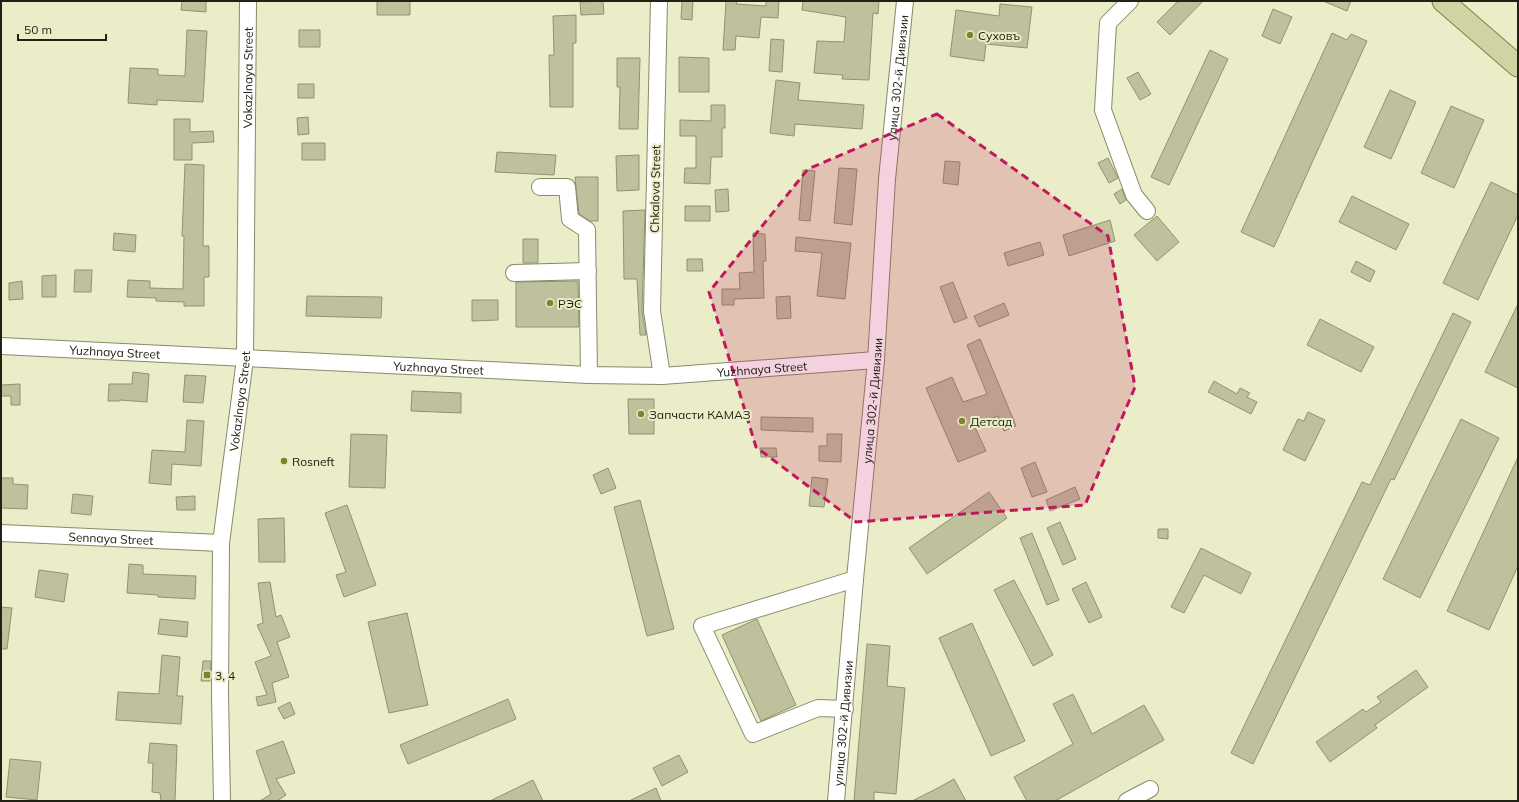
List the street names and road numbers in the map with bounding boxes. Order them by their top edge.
street label: улица 302-й Дивизии [883,14,911,141]
street label: Vokazlnaya Street [239,27,255,128]
street label: Chkalova Street [647,145,663,233]
street label: улица 302-й Дивизии [859,337,885,464]
street label: Yuzhnaya Street [68,342,161,361]
street label: Vokazlnaya Street [226,351,253,452]
street label: Yuzhnaya Street [392,358,484,377]
street label: Yuzhnaya Street [715,358,808,379]
street label: Sennaya Street [68,529,154,547]
street label: улица 302-й Дивизии [830,660,856,787]

